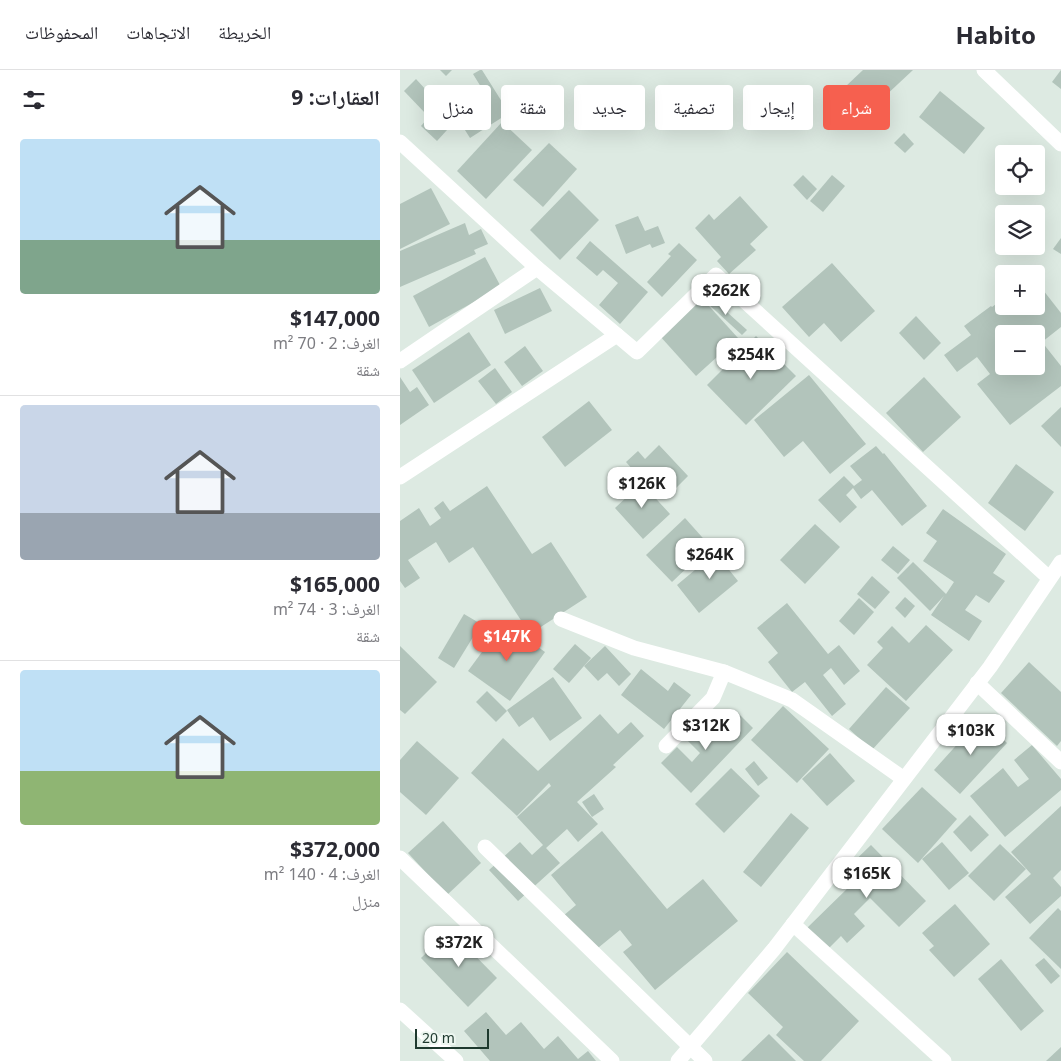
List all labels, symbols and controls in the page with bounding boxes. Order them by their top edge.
text: Habito [956,18,1036,51]
text: المحفوظات [25,20,98,44]
text: الاتجاهات [126,20,190,44]
text: الخريطة [218,20,271,44]
text: العقارات: 9 [291,83,380,111]
chip: منزل [424,85,491,130]
chip: شقة [501,85,564,130]
chip: جديد [574,85,645,130]
chip: تصفية [655,85,733,130]
chip: إيجار [743,85,813,130]
chip: شراء [823,85,890,130]
icon: filters [20,86,48,114]
map controls [995,145,1045,375]
button: locate [995,145,1045,195]
icon: home [155,172,245,262]
button: layers [995,205,1045,255]
button: + [995,265,1045,315]
pin: $262K [691,274,761,316]
text: $262K [702,279,750,301]
text: $147,000 [290,304,380,332]
button: − [995,325,1045,375]
text: الغرف: 2 · 70 m² [273,332,380,354]
pin: $254K [716,338,786,380]
text: $254K [727,343,775,365]
text: شقة [356,359,380,381]
icon: home [155,437,245,527]
pin: $126K [607,466,677,509]
text: $126K [618,472,666,494]
pin: $264K [675,538,745,580]
text: $264K [686,543,734,565]
text: $165,000 [290,570,380,598]
text: الغرف: 3 · 74 m² [273,598,380,620]
pin: $147K [472,620,542,662]
text: شقة [356,625,380,647]
text: $147K [483,625,531,647]
icon: home [155,702,245,792]
pin: $312K [671,708,741,751]
text: $312K [682,714,730,736]
pin: $103K [936,714,1006,756]
text: $103K [947,719,995,741]
text: $372,000 [290,835,380,863]
pin: $165K [832,856,902,899]
text: $165K [843,862,891,884]
text: الغرف: 4 · 140 m² [264,863,380,885]
text: منزل [352,890,380,912]
pin: $372K [424,926,494,968]
text: $372K [435,931,483,953]
scale bar [415,1026,489,1049]
text: 20 m [422,1028,455,1047]

